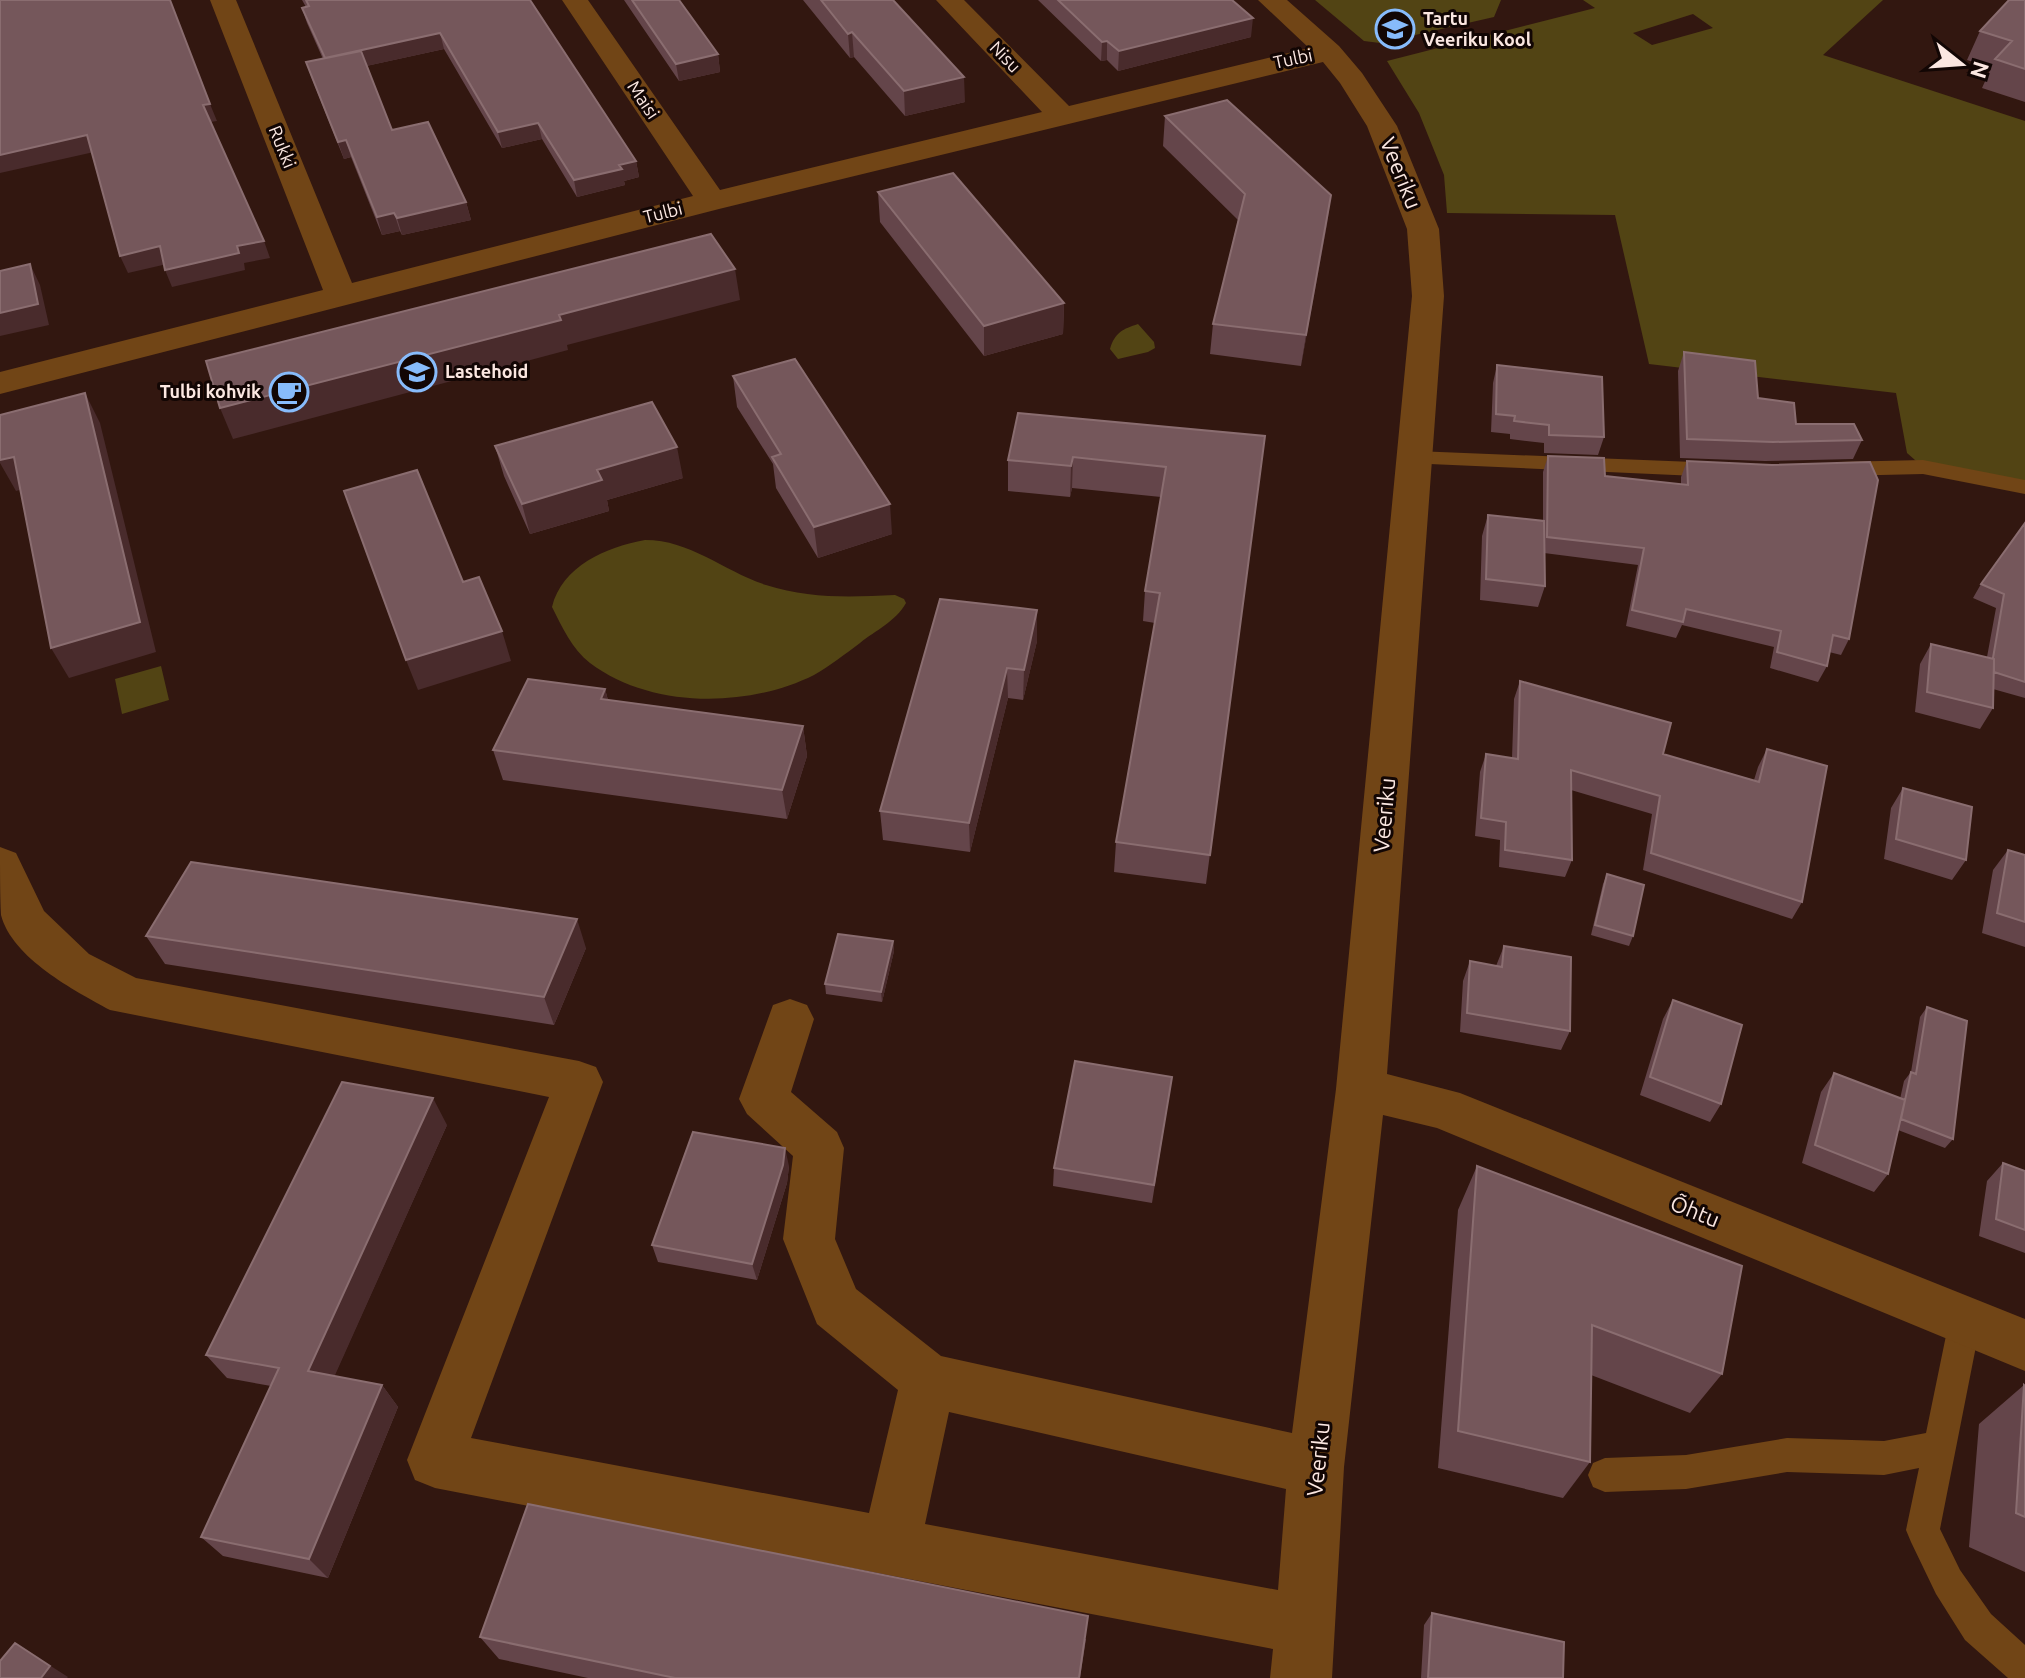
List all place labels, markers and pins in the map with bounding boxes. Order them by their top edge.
school or university icon: Tartu Veeriku Kool [1374,8,1416,50]
place label: Tartu Veeriku Kool [1423,8,1532,49]
school or university icon: Lastehoid [396,351,438,393]
place label: Lastehoid [445,361,528,381]
cafe icon: Tulbi kohvik [268,371,310,413]
place label: Tulbi kohvik [160,381,261,401]

